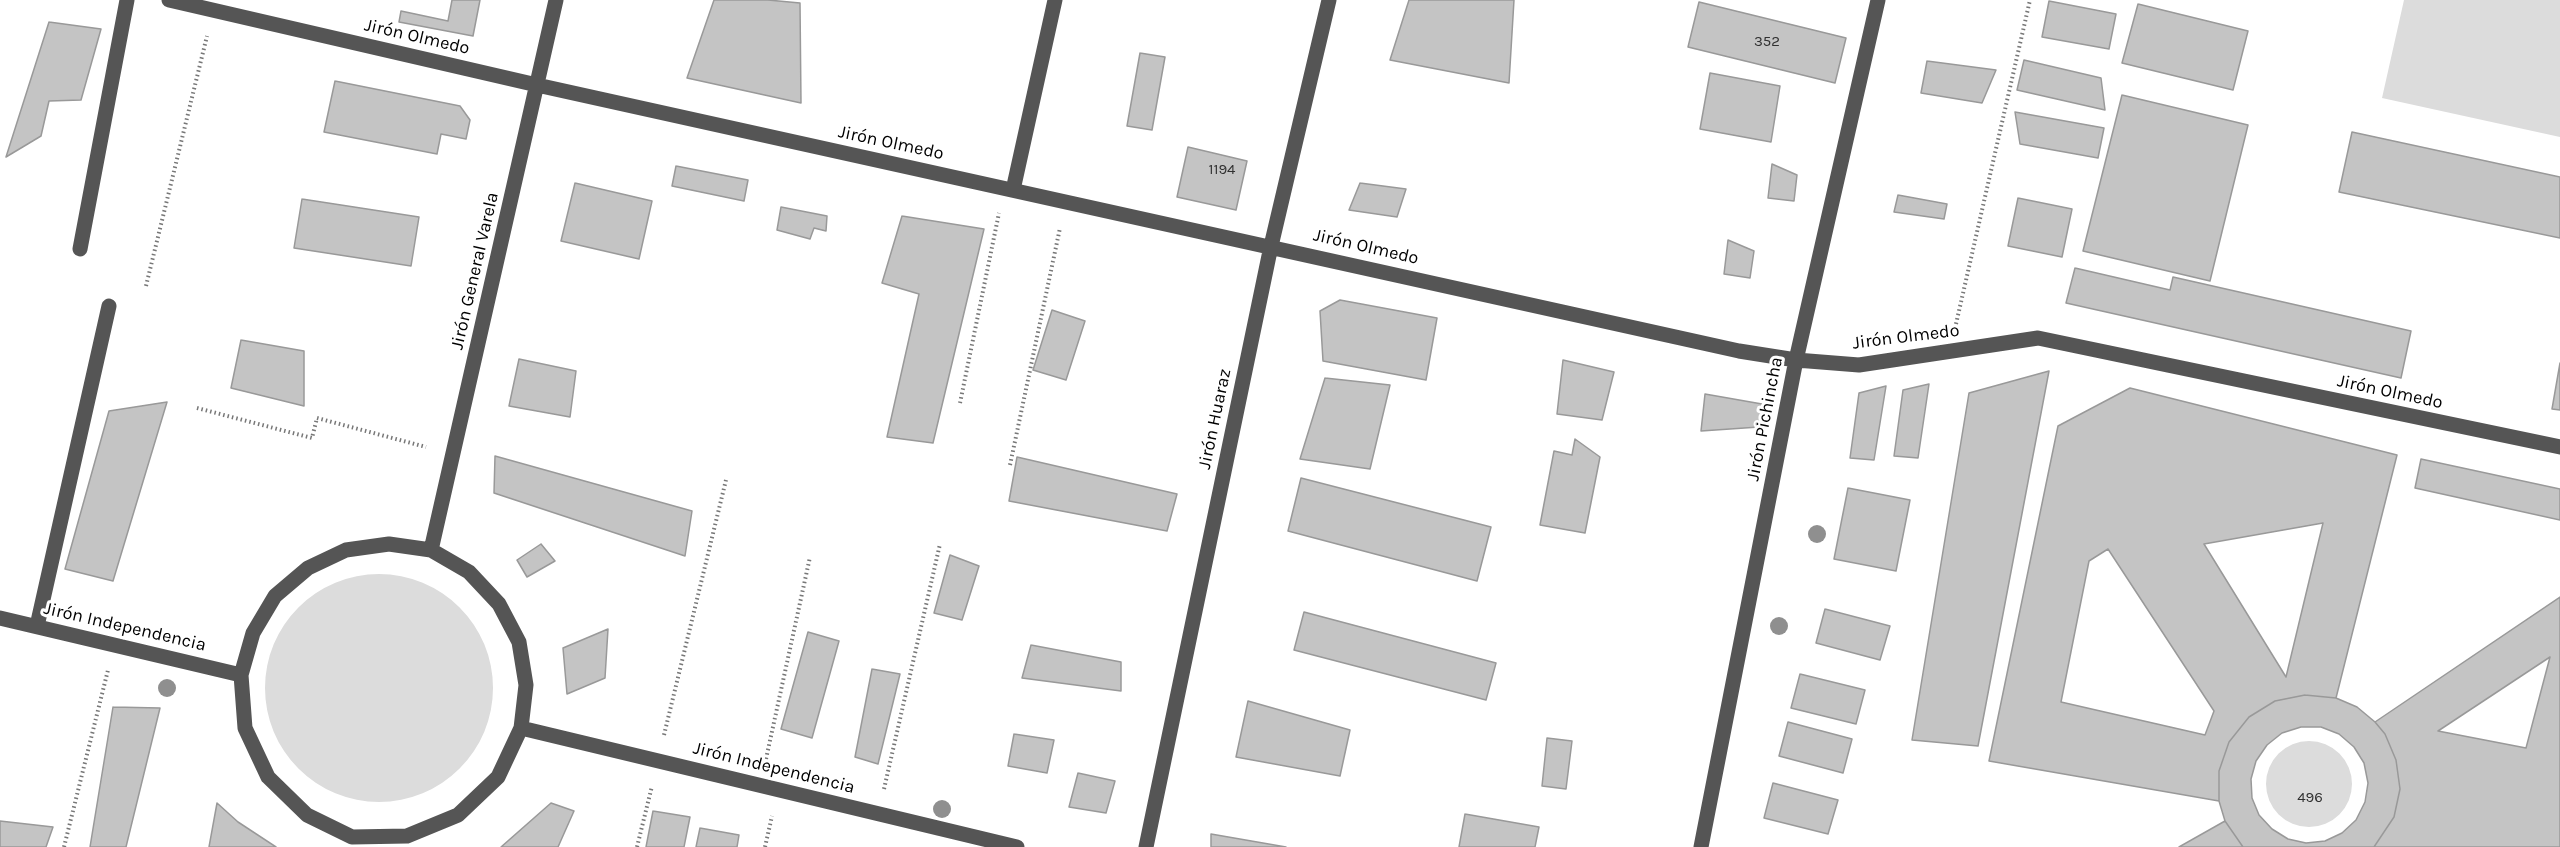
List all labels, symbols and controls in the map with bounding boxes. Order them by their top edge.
street label: Jirón Olmedo [362,14,472,60]
house number: 352 [1754,33,1780,51]
street label: Jirón Olmedo [836,121,946,165]
house number: 1194 [1209,161,1235,179]
street label: Jirón General Varela [446,190,504,352]
street label: Jirón Olmedo [1311,224,1421,270]
street label: Jirón Olmedo [1851,320,1961,354]
street label: Jirón Pichincha [1742,355,1788,483]
street label: Jirón Huaraz [1194,367,1236,471]
street label: Jirón Olmedo [2335,370,2445,414]
street label: Jirón Independencia [42,598,208,656]
street label: Jirón Independencia [691,737,857,799]
house number: 496 [2297,789,2323,807]

